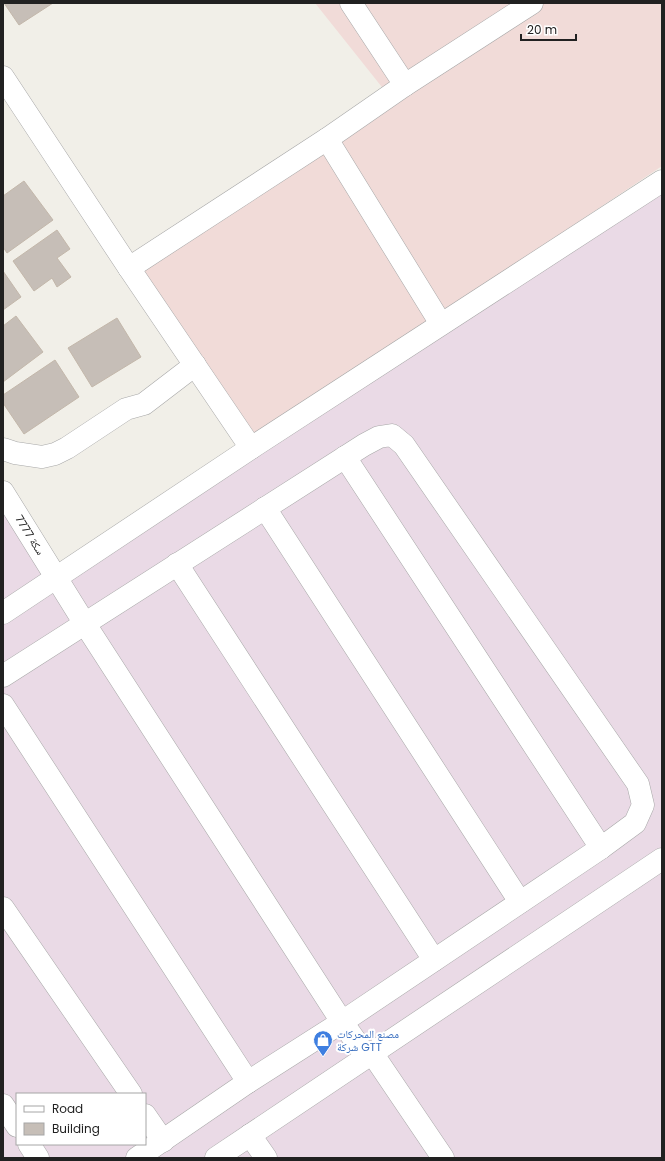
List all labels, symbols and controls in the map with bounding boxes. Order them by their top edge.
scale bar [521,16,576,42]
text: 20 m [527,21,557,38]
street label: سكة 7777 [11,512,49,558]
place label: مصنع المحركات شركة GTT [337,1026,399,1055]
shop icon: مصنع المحركات شركة GTT [312,1029,334,1057]
legend [16,1093,146,1145]
text: Road [52,1100,83,1117]
text: Building [52,1120,100,1137]

